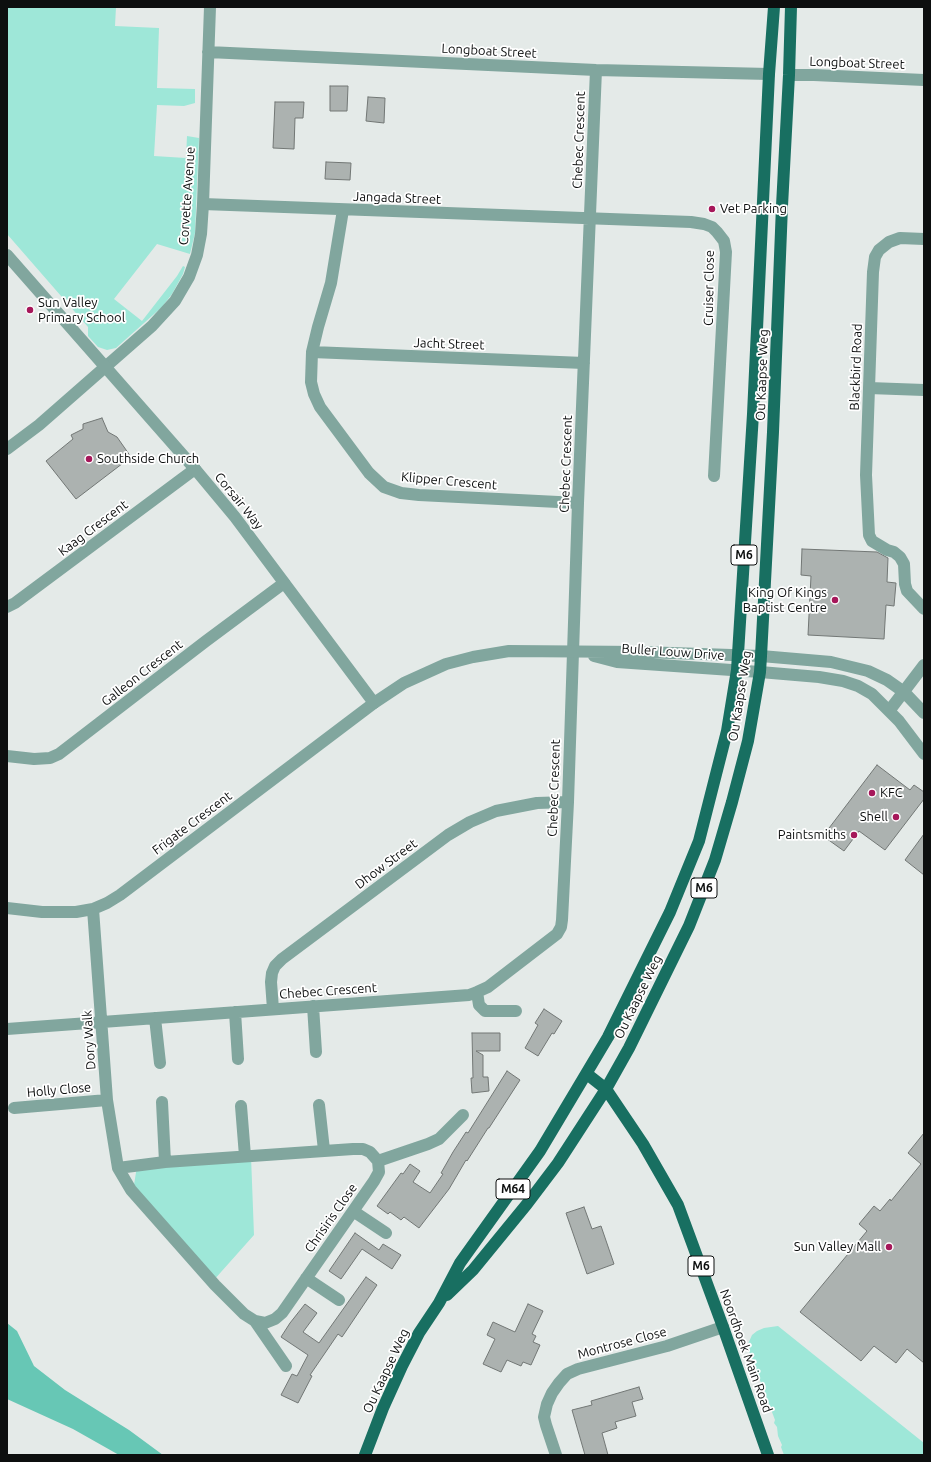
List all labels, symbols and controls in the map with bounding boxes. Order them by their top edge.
street label: Longboat Street [441,41,537,61]
street label: Longboat Street [809,54,905,72]
street label: Chebec Crescent [569,91,589,189]
street label: Corvette Avenue [176,146,198,246]
street label: Jangada Street [353,189,441,207]
place label: Vet Parking [720,201,787,217]
marker: Vet Parking [707,204,717,214]
street label: Cruiser Close [701,250,717,326]
place label: Sun Valley Primary School [38,295,125,326]
marker: Sun Valley Primary School [25,305,35,315]
street label: Blackbird Road [847,323,865,411]
street label: Ou Kaapse Weg [753,329,771,421]
street label: Jacht Street [413,335,485,353]
street label: Chebec Crescent [556,415,576,513]
place label: Southside Church [97,451,199,467]
marker: Southside Church [84,454,94,464]
street label: Corsair Way [211,469,267,533]
street label: Klipper Crescent [400,469,498,493]
street label: Kaag Crescent [55,497,131,559]
road number: M6 [731,545,757,565]
place label: King Of Kings Baptist Centre [743,585,827,616]
marker: King Of Kings Baptist Centre [830,595,840,605]
street label: Galleon Crescent [98,636,186,710]
street label: Buller Louw Drive [621,641,725,663]
street label: Ou Kaapse Weg [725,650,755,742]
street label: Chebec Crescent [544,739,564,837]
place label: KFC [880,785,903,801]
street label: Frigate Crescent [149,788,235,858]
marker: KFC [867,788,877,798]
place label: Shell [860,809,888,825]
marker: Shell [891,812,901,822]
place label: Paintsmiths [778,827,846,843]
marker: Paintsmiths [849,830,859,840]
street label: Dhow Street [352,836,420,892]
road number: M6 [691,878,717,898]
street label: Ou Kaapse Weg [611,952,665,1042]
street label: Chebec Crescent [279,980,377,1002]
street label: Dory Walk [79,1010,99,1070]
street label: Holly Close [26,1079,92,1101]
road number: M64 [496,1179,530,1199]
street label: Chrisiris Close [301,1180,361,1256]
place label: Sun Valley Mall [794,1239,881,1255]
marker: Sun Valley Mall [884,1242,894,1252]
road number: M6 [688,1256,714,1276]
street label: Noordhoek Main Road [716,1287,776,1415]
street label: Montrose Close [576,1324,668,1362]
street label: Ou Kaapse Weg [360,1326,412,1416]

